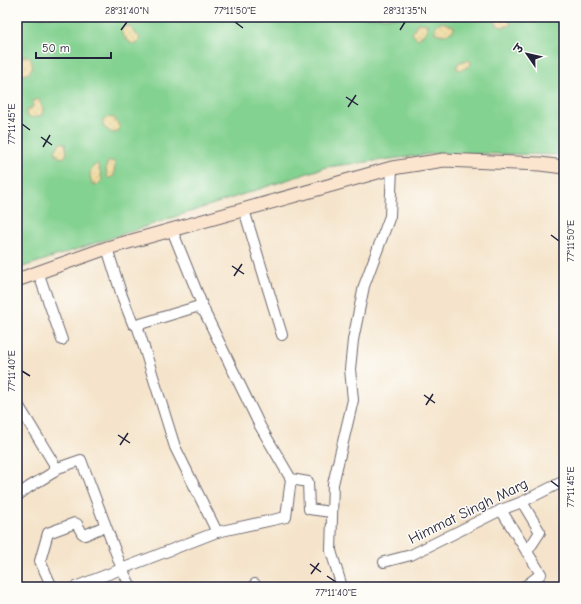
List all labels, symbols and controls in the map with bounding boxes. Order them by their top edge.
text: 28°31'40"N [105,5,149,17]
text: 77°11'50"E [214,5,256,17]
text: 28°31'35"N [383,5,427,17]
scale bar [36,34,111,60]
north arrow [507,34,547,74]
text: 50 m [42,41,70,55]
text: उ [511,41,527,56]
text: 77°11'45"E [6,104,18,144]
text: 77°11'50"E [565,220,577,262]
text: 77°11'40"E [6,350,18,392]
text: 77°11'45"E [565,467,577,507]
street label: Himmat Singh Marg [405,474,531,548]
text: 77°11'40"E [315,587,357,599]

